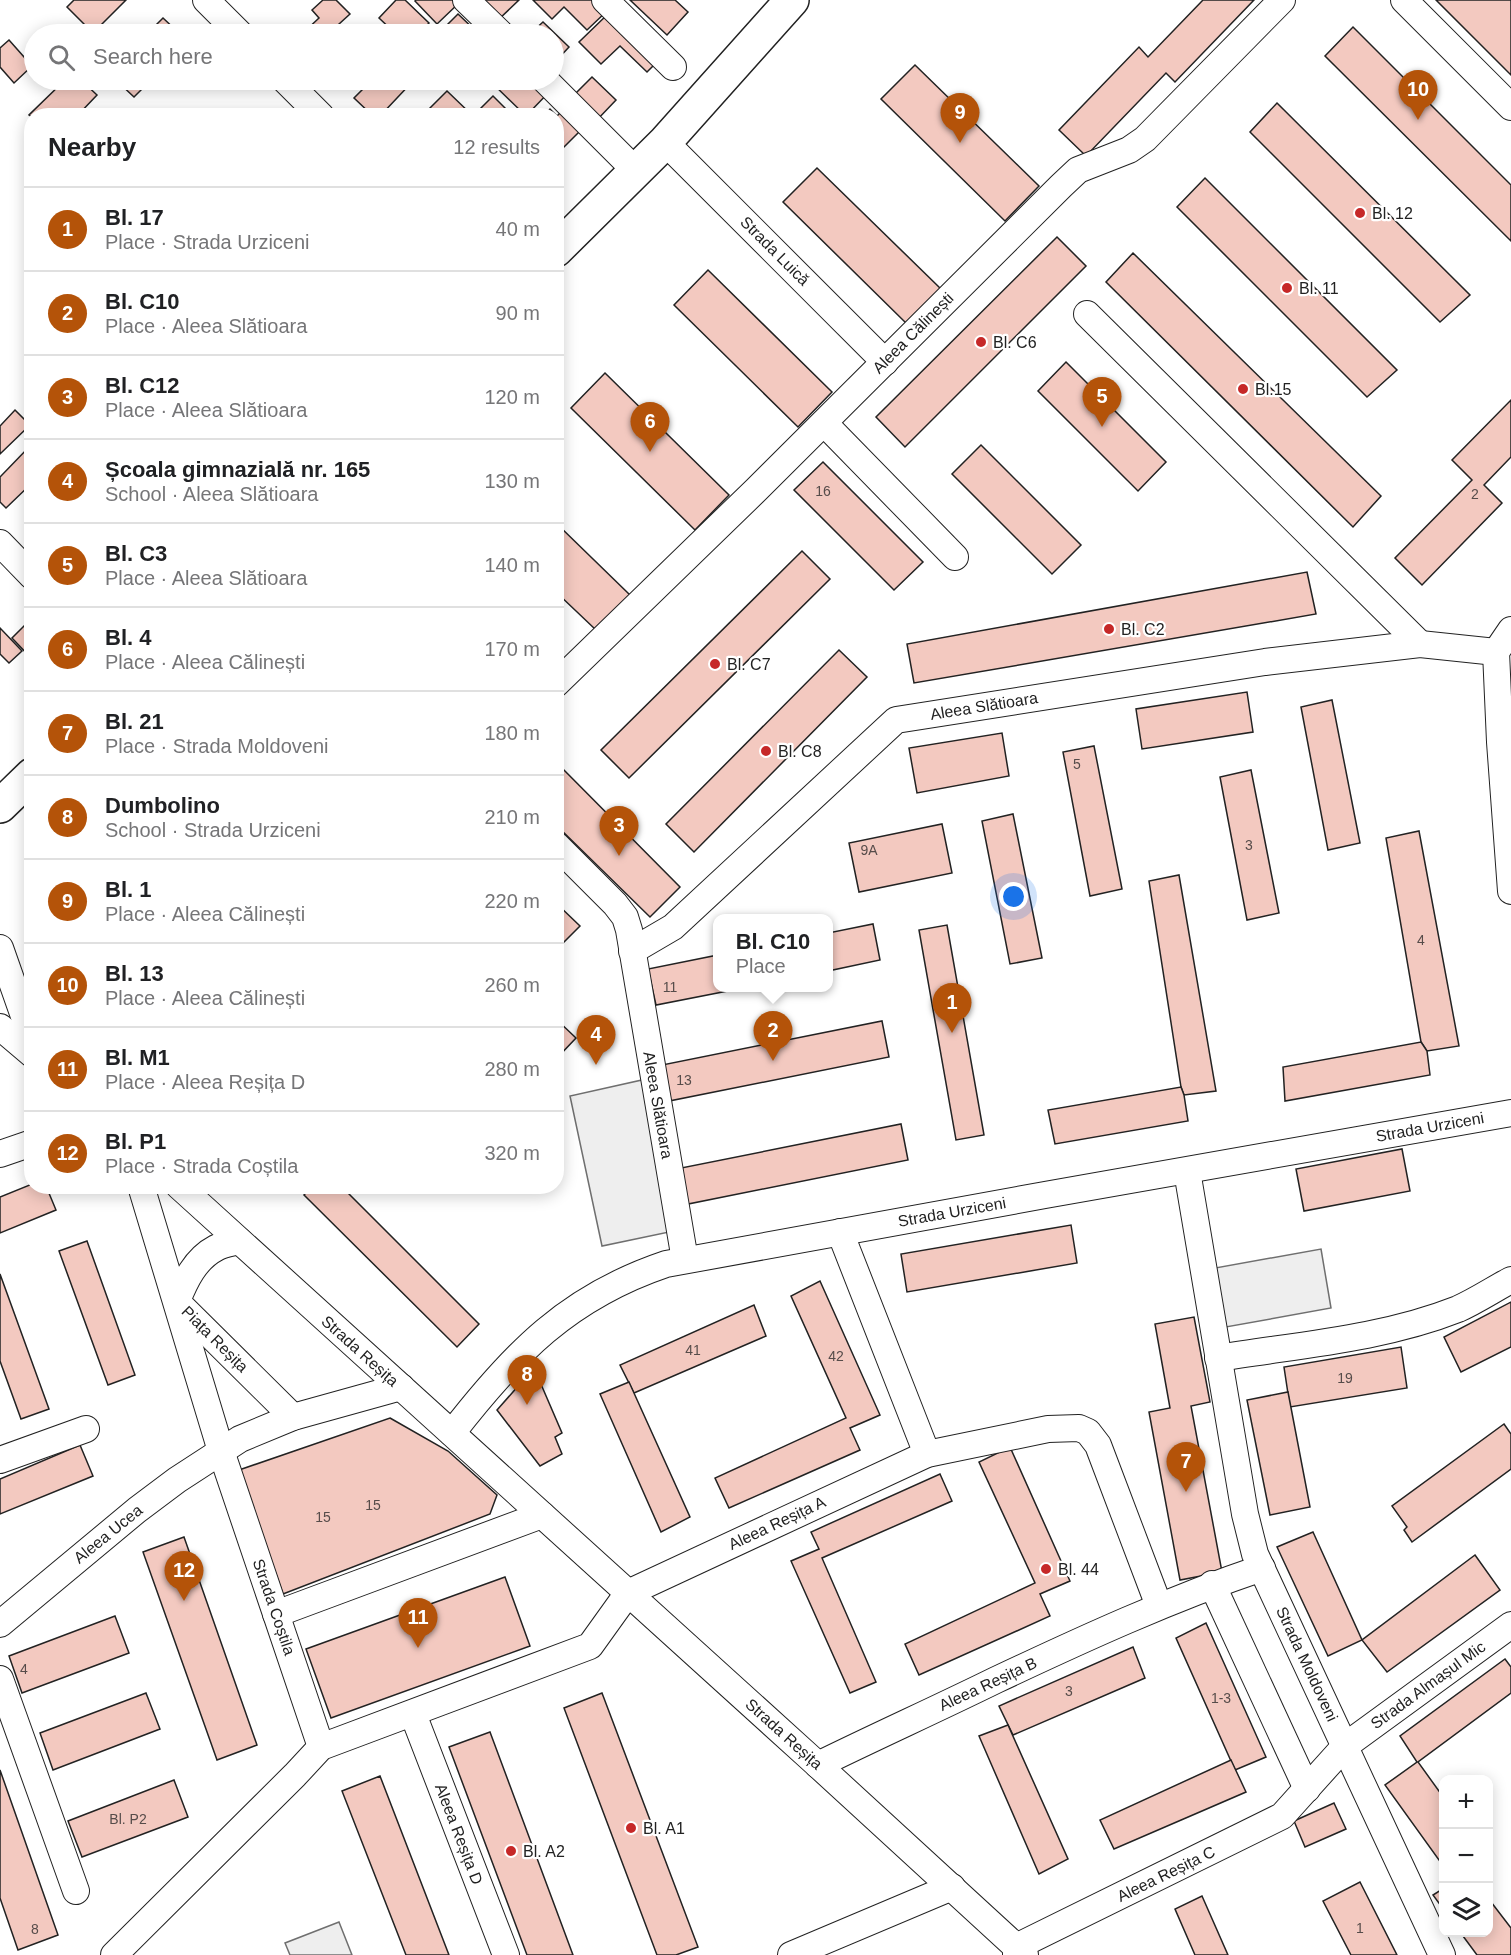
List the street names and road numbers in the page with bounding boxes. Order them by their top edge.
street label: Strada Luică [737,213,813,289]
street label: Aleea Călinești [869,289,957,377]
street label: Aleea Slătioara [929,689,1039,723]
street label: Aleea Slătioara [640,1050,676,1160]
street label: Strada Urziceni [1375,1109,1485,1145]
street label: Strada Urziceni [897,1194,1007,1230]
street label: Piața Reșița [178,1302,252,1376]
street label: Strada Reșița [318,1312,402,1390]
street label: Aleea Reșița A [726,1493,828,1553]
street label: Aleea Ucea [71,1501,146,1567]
street label: Strada Coștila [250,1557,298,1657]
street label: Strada Moldoveni [1273,1604,1341,1724]
street label: Strada Almașul Mic [1368,1638,1488,1732]
street label: Aleea Reșița B [936,1654,1040,1714]
street label: Strada Reșița [742,1695,826,1773]
street label: Aleea Reșița D [432,1781,486,1887]
street label: Aleea Reșița C [1114,1843,1218,1905]

